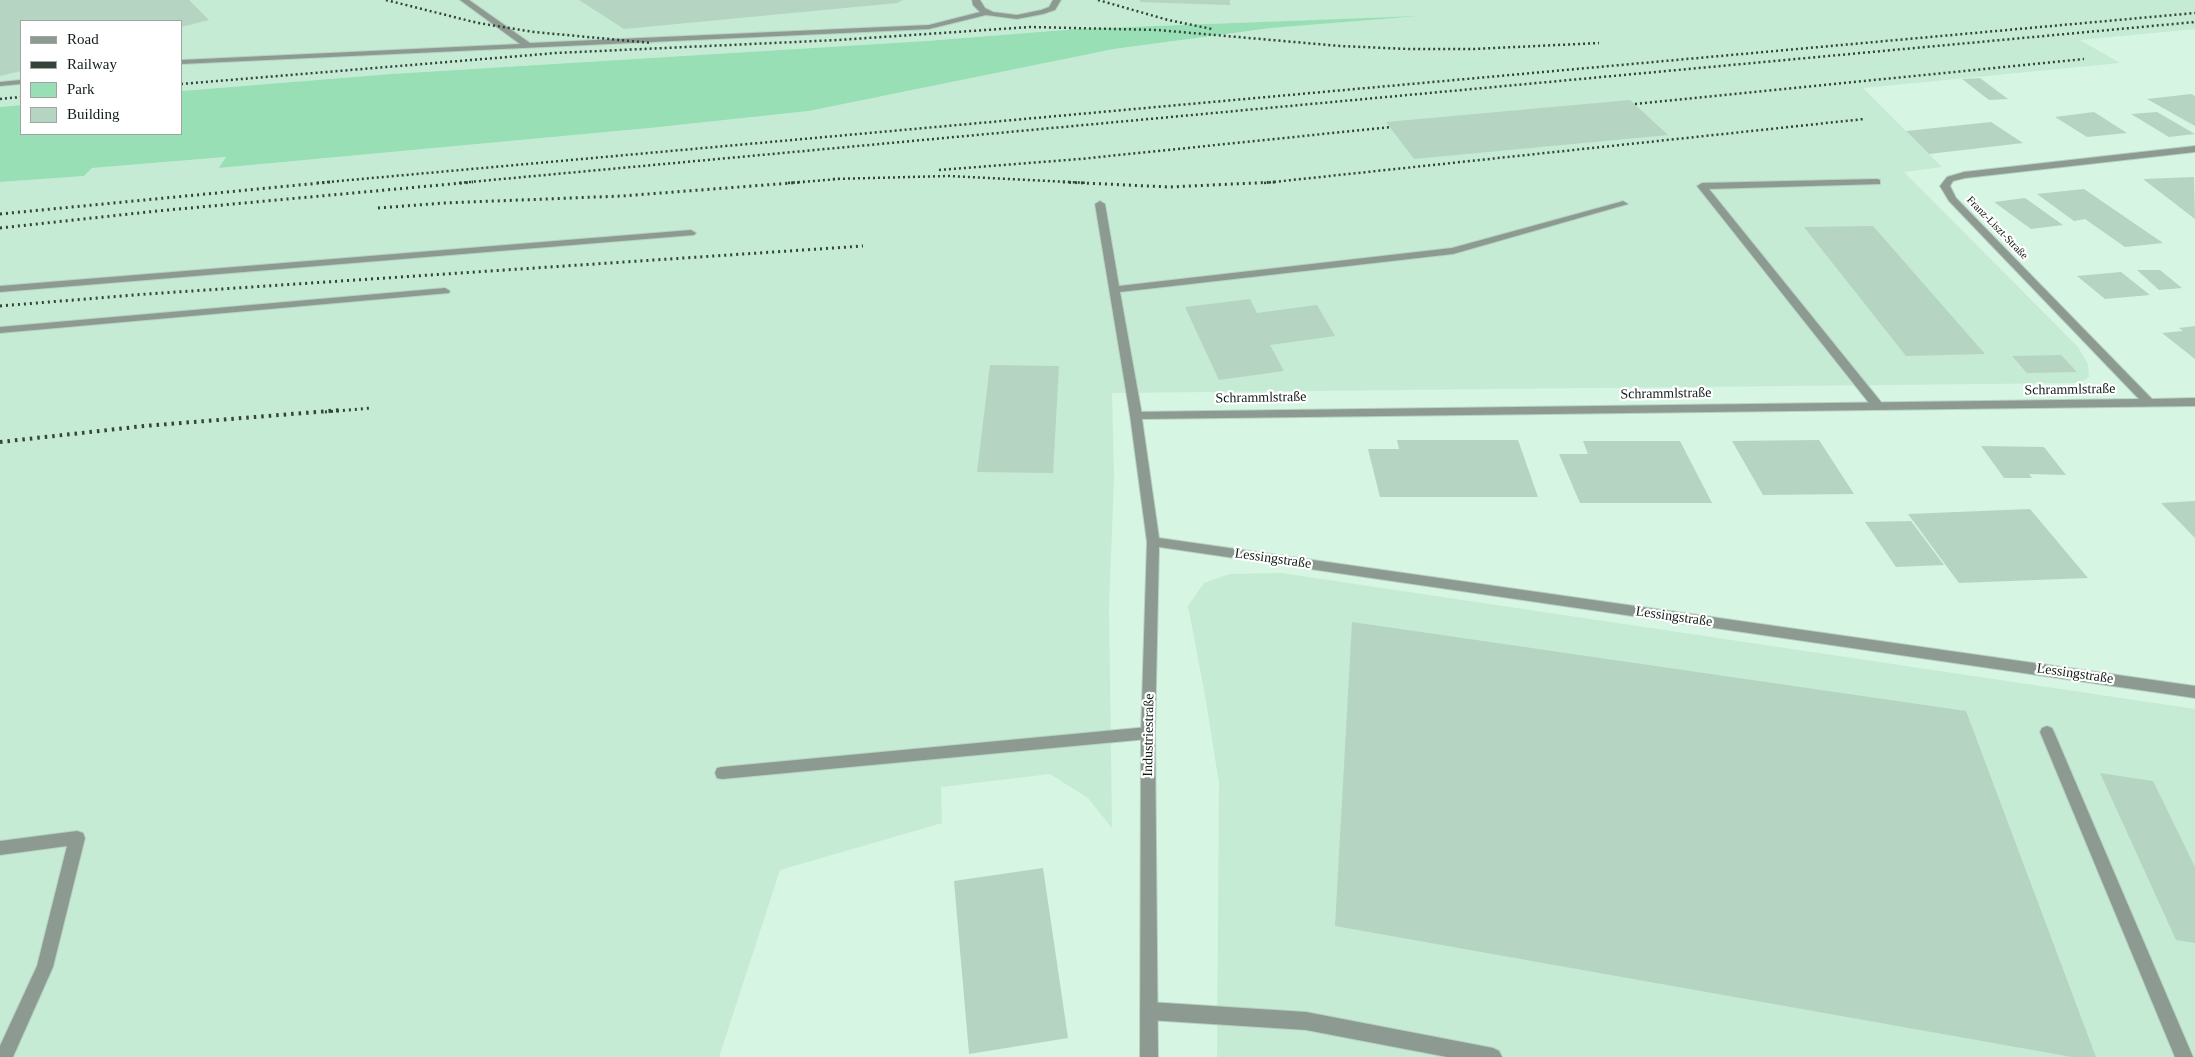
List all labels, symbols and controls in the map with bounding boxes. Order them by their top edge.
legend [20,20,182,135]
text: Road [67,31,99,47]
text: Railway [67,56,117,72]
text: Park [67,81,95,97]
text: Building [67,106,120,122]
street label: Franz-Liszt-Straße [1964,194,2030,262]
street label: Schrammlstraße [2024,381,2116,399]
street label: Schrammlstraße [1620,385,1712,403]
street label: Schrammlstraße [1215,389,1307,407]
street label: Lessingstraße [1234,545,1312,573]
street label: Lessingstraße [1635,603,1713,631]
street label: Lessingstraße [2036,660,2114,688]
street label: Industriestraße [1140,693,1158,777]

